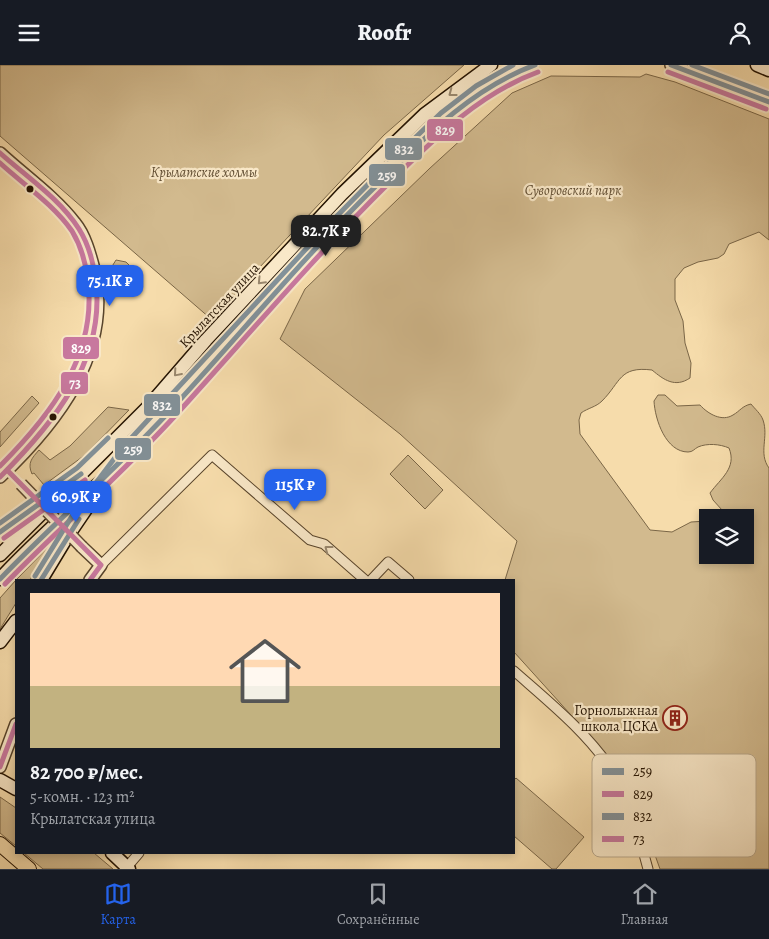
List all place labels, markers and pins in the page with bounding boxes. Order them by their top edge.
unlabelled marker [25,184,35,194]
pin: 82.7K ₽ [280,215,372,257]
pin: 75.1K ₽ [64,265,156,307]
unlabelled marker [48,412,58,422]
pin: 115K ₽ [254,469,336,511]
pin: 60.9K ₽ [30,481,122,523]
place label: Горнолыжная школа ЦСКА [574,701,659,736]
building icon: Горнолыжная школа ЦСКА [662,705,688,731]

